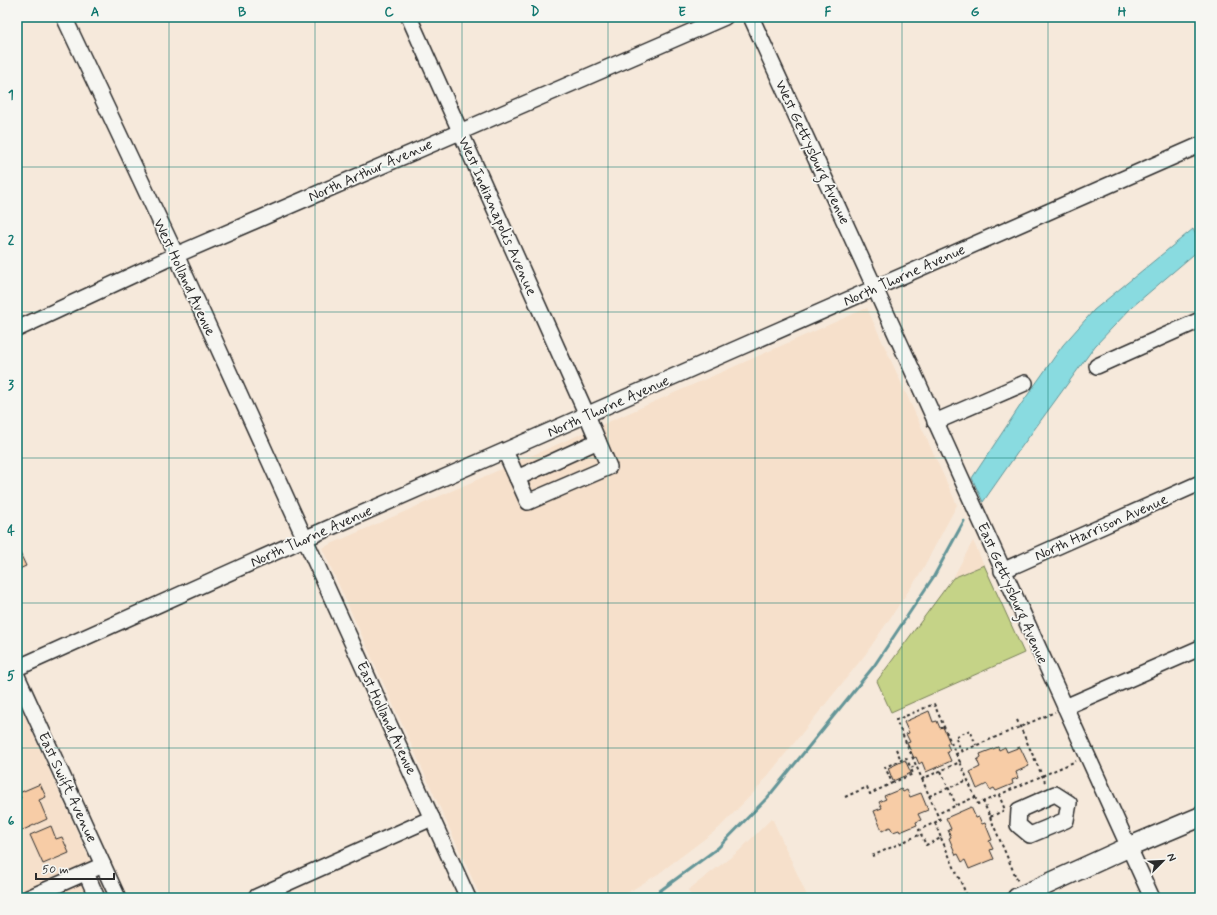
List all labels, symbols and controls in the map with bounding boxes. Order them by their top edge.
text: A [91,4,99,21]
text: B [238,4,247,21]
text: C [384,4,394,21]
text: D [531,4,540,21]
text: E [678,4,686,21]
text: F [825,4,832,21]
text: G [971,4,980,21]
text: H [1118,4,1127,21]
street label: West Gettysburg Avenue [769,77,854,228]
text: 1 [8,87,14,104]
street label: North Arthur Avenue [305,134,436,207]
street label: West Indianapolis Avenue [453,134,541,299]
street label: West Holland Avenue [148,215,220,339]
text: 2 [8,232,15,249]
street label: North Thorne Avenue [840,240,969,312]
street label: North Thorne Avenue [544,371,673,443]
text: 3 [8,377,14,394]
street label: North Harrison Avenue [1032,489,1171,566]
street label: North Thorne Avenue [247,501,376,573]
street label: East Gettysburg Avenue [971,520,1052,668]
text: 4 [7,523,15,540]
street label: East Holland Avenue [351,658,421,778]
text: 5 [7,668,15,685]
street label: East Swift Avenue [33,729,102,846]
text: 6 [8,813,15,830]
north arrow [1143,841,1183,881]
text: N [1163,851,1179,864]
scale bar [36,855,114,881]
text: 50 m [42,862,69,878]

